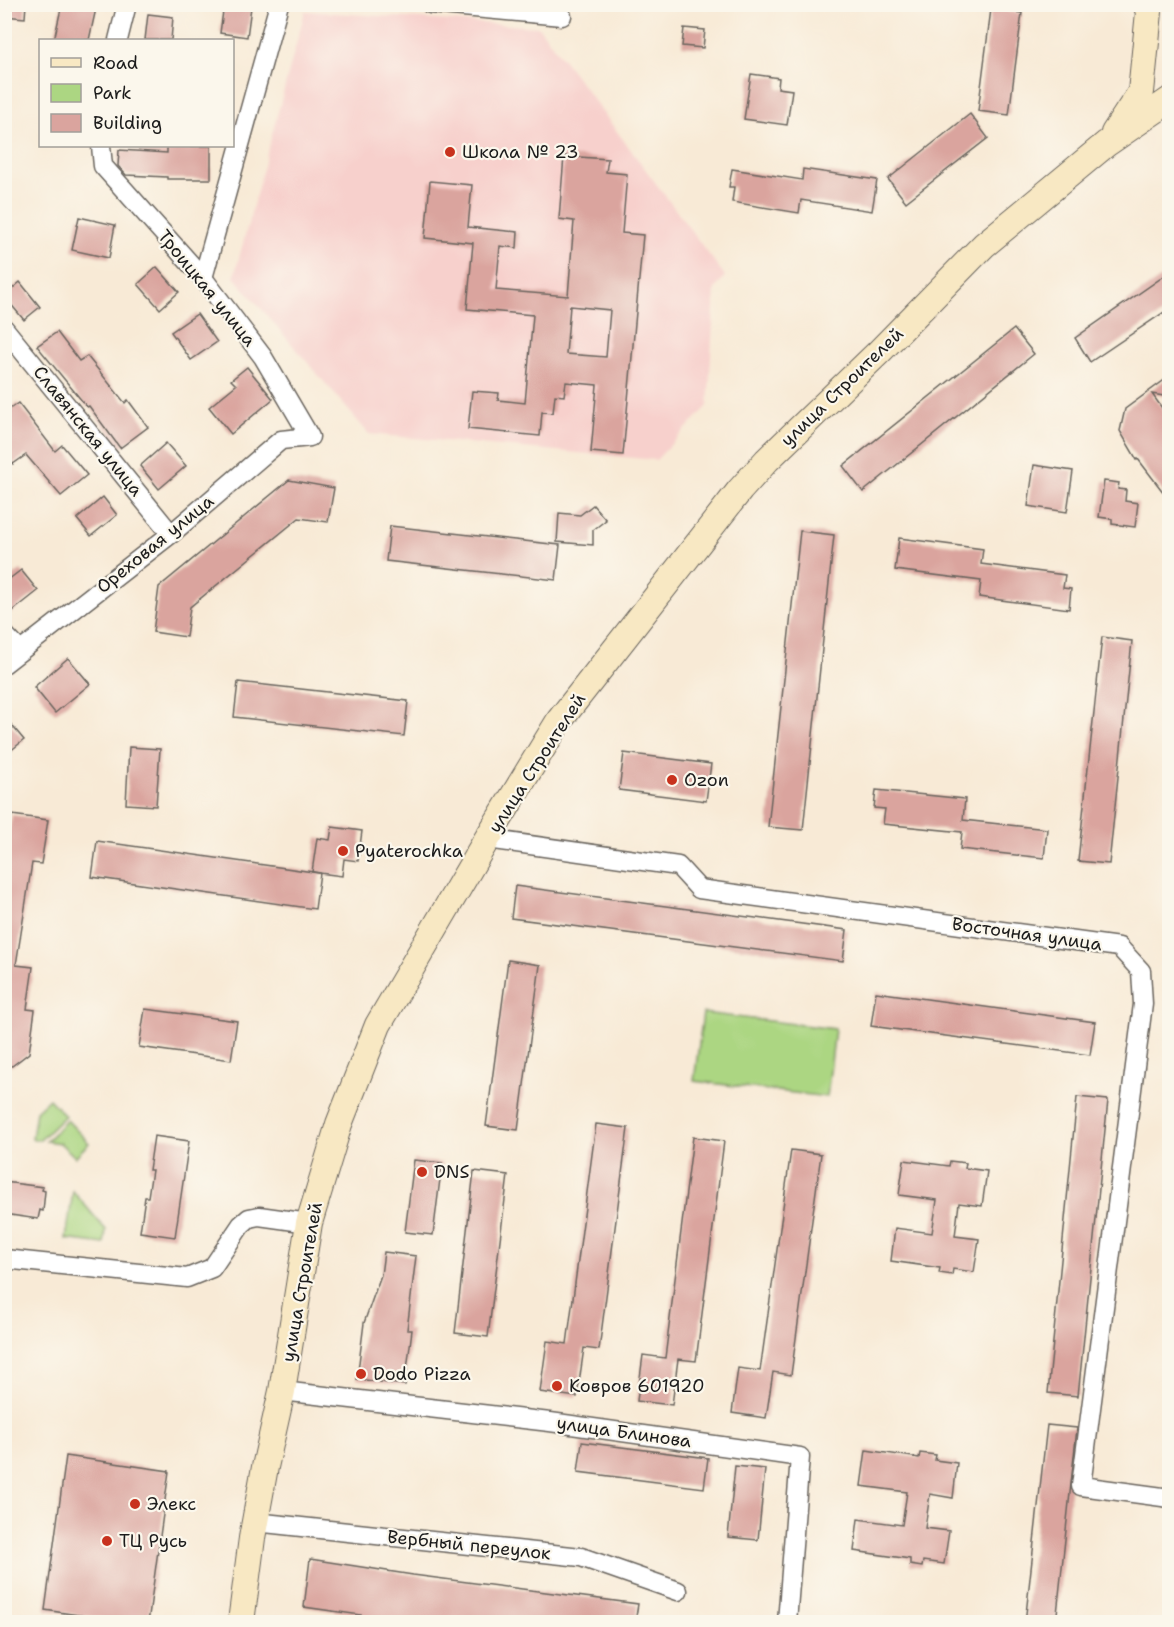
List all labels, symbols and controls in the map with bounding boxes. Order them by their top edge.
legend [39,39,234,147]
text: Road [93,51,138,75]
text: Park [93,81,132,105]
text: Building [93,111,162,135]
place label: Школа № 23 [462,140,579,164]
marker: Школа № 23 [443,145,457,159]
street label: Троицкая улица [152,225,262,351]
street label: улица Строителей [775,322,909,452]
street label: Славянская улица [28,361,148,501]
street label: Ореховая улица [91,489,219,599]
street label: улица Строителей [483,688,591,837]
place label: Ozon [684,768,729,792]
marker: Ozon [665,773,679,787]
place label: Pyaterochka [355,839,463,863]
marker: Pyaterochka [336,844,350,858]
street label: Восточная улица [950,912,1104,956]
place label: DNS [434,1160,469,1184]
marker: DNS [415,1165,429,1179]
street label: улица Строителей [276,1200,328,1364]
place label: Dodo Pizza [373,1362,471,1386]
marker: Dodo Pizza [354,1367,368,1381]
place label: Ковров 601920 [569,1374,705,1398]
marker: Ковров 601920 [550,1379,564,1393]
street label: улица Блинова [555,1411,693,1453]
place label: Элекс [147,1492,196,1516]
marker: Элекс [128,1497,142,1511]
street label: Вербный переулок [386,1524,552,1566]
place label: ТЦ Русь [119,1529,187,1553]
marker: ТЦ Русь [100,1534,114,1548]

